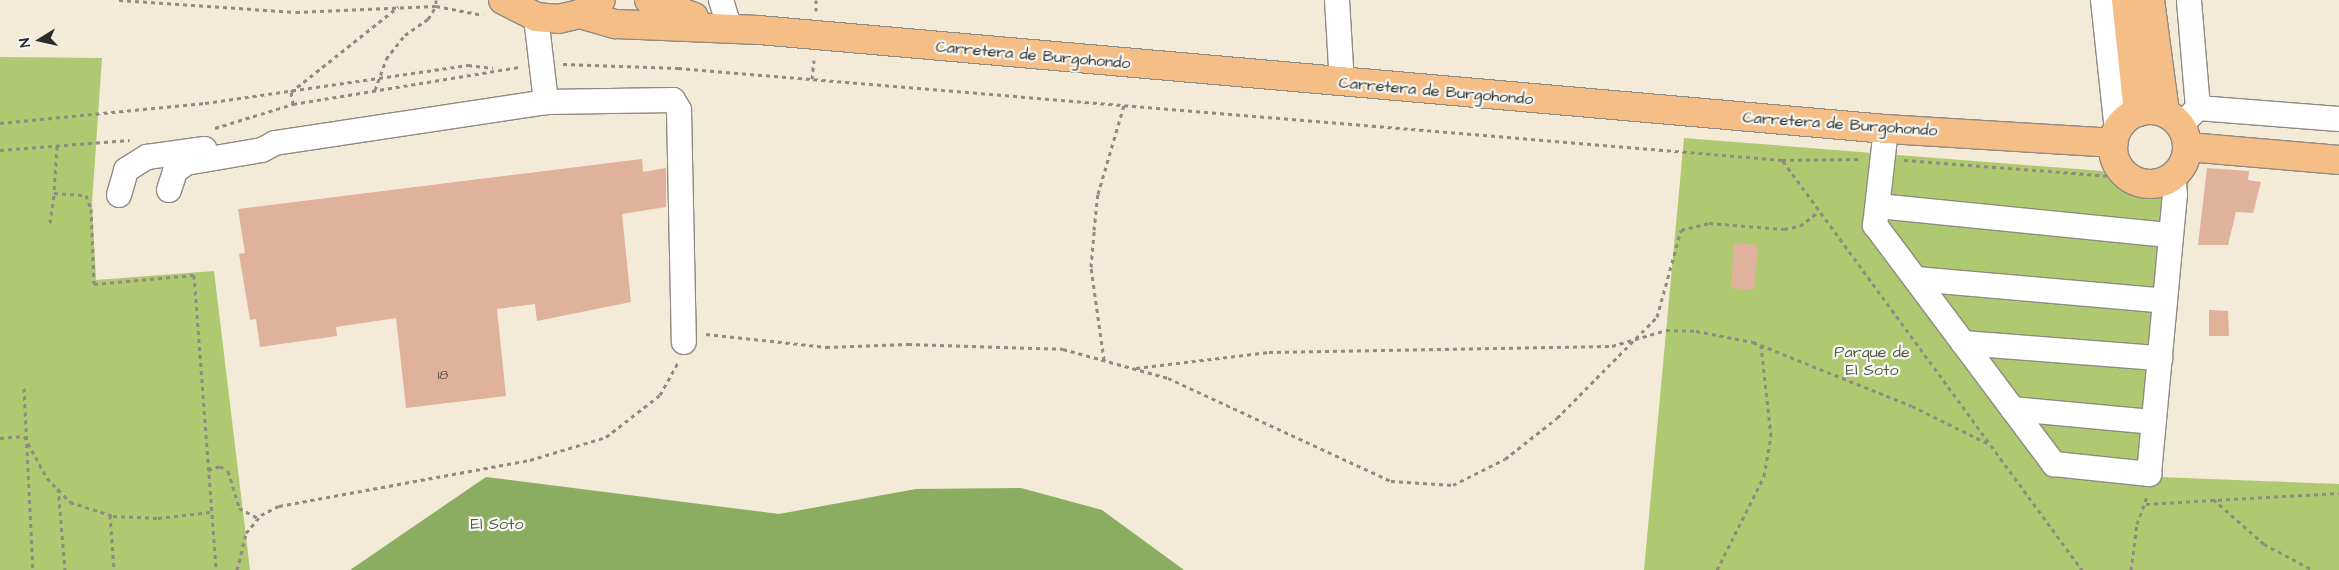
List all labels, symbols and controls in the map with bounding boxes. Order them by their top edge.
north arrow [15,15,65,65]
text: N [15,37,36,49]
street label: Carretera de Burgohondo [935,37,1131,73]
street label: Carretera de Burgohondo [1338,73,1534,109]
street label: Carretera de Burgohondo [1742,108,1938,140]
park label: Parque de El Soto [1834,342,1910,380]
house number: 18 [438,367,448,383]
park label: El Soto [470,514,524,534]

